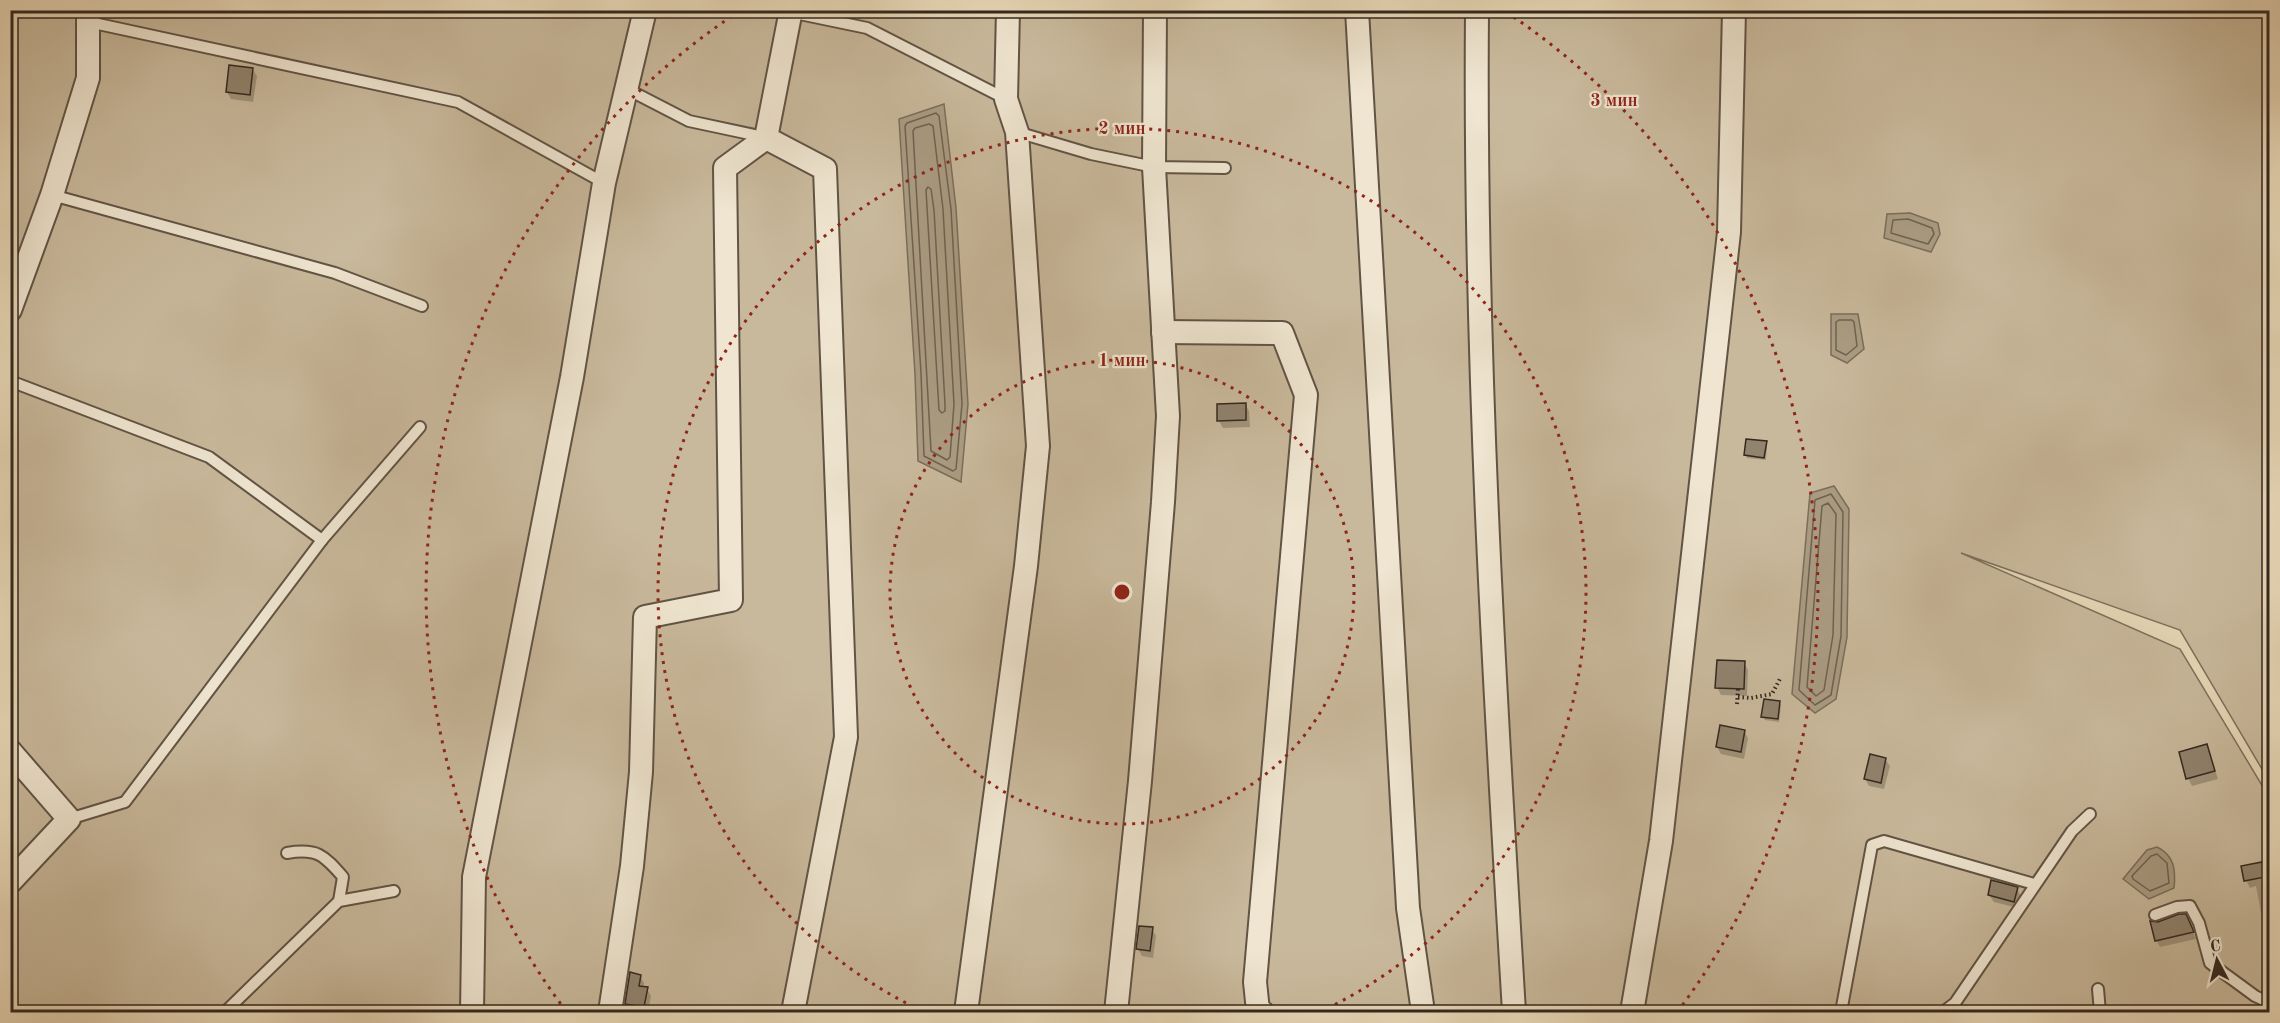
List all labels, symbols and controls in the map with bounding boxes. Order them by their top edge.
text: 3 мин [1590,92,1638,110]
text: 2 мин [1098,120,1146,138]
text: 1 мин [1098,352,1146,370]
centre of rings [1112,582,1132,602]
north arrow [2187,930,2247,990]
text: С [2209,939,2222,956]

